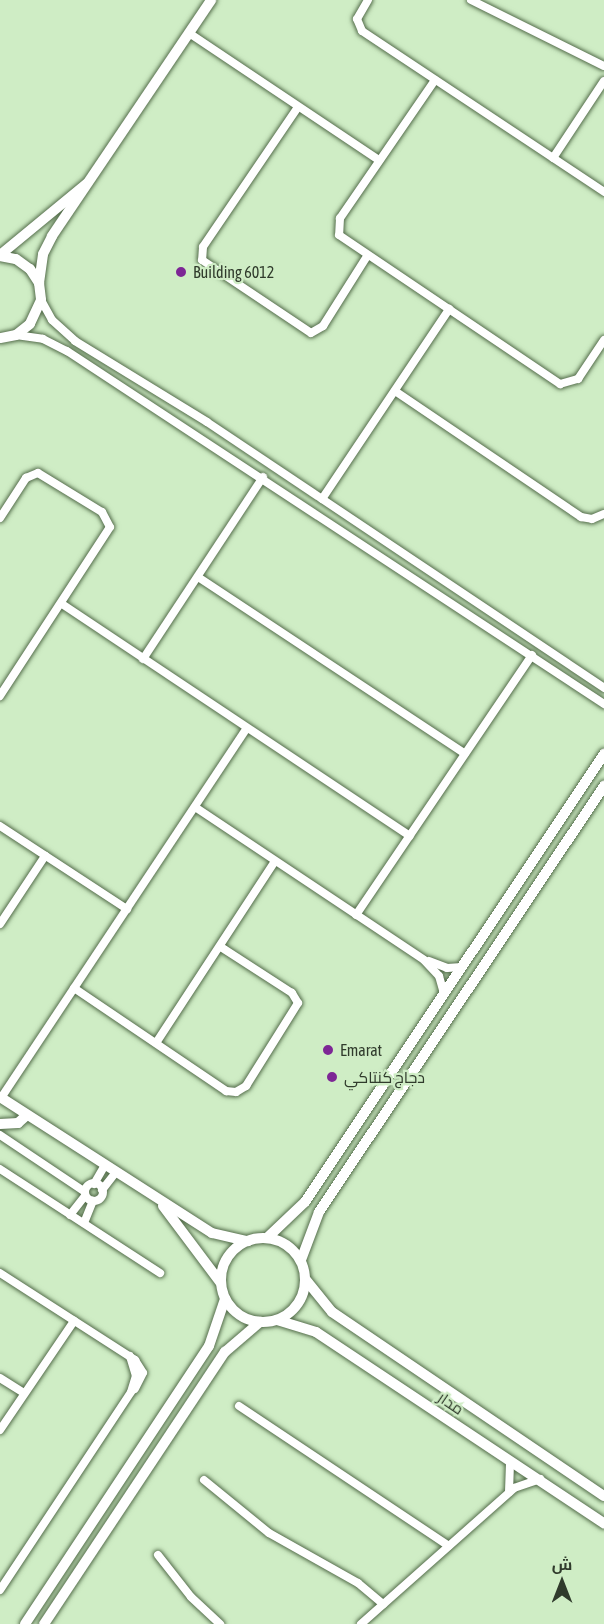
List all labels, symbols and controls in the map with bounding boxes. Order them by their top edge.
place label: Building 6012 [193,262,274,282]
marker: Building 6012 [174,265,188,279]
place label: Emarat [340,1040,382,1060]
marker: Emarat [321,1043,335,1057]
place label: دجاج كنتاكي [344,1067,425,1087]
marker: دجاج كنتاكي [325,1070,339,1084]
street label: مدار [434,1387,468,1419]
north arrow [532,1552,592,1612]
text: ش [552,1555,572,1573]

